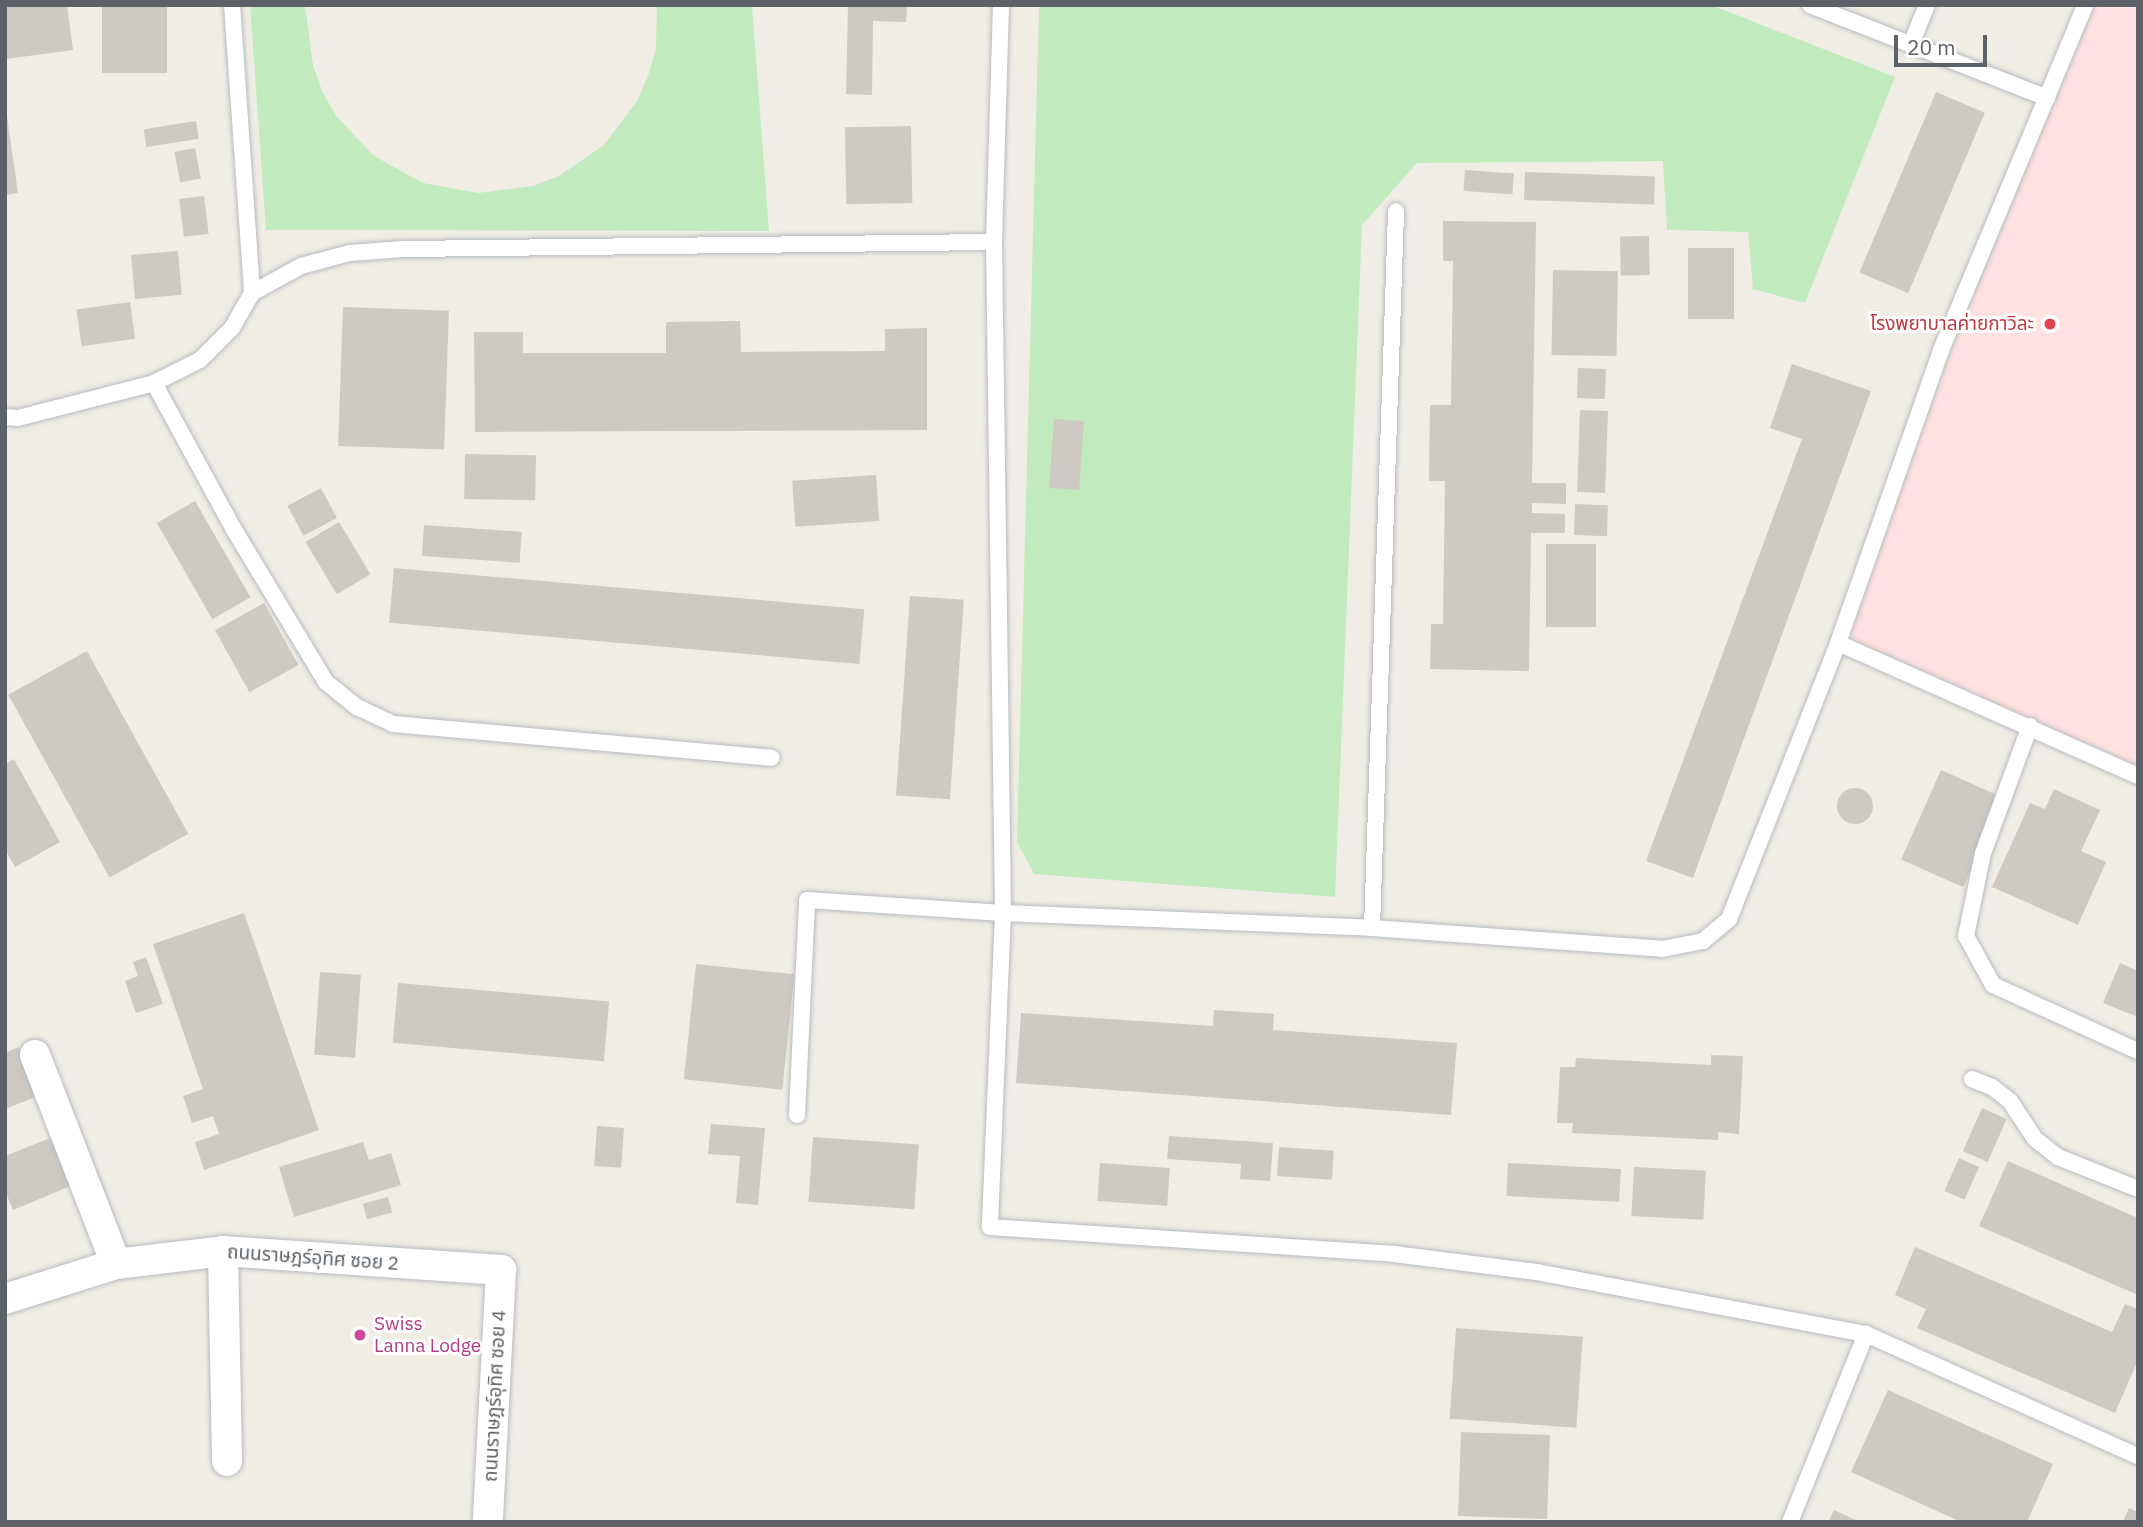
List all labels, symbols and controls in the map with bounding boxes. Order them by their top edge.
scale bar [1898,21,1991,65]
text: 20 m [1907,33,1956,61]
place label: โรงพยาบาลค่ายกาวิละ [1870,313,2034,335]
marker: โรงพยาบาลค่ายกาวิละ [2040,314,2060,334]
street label: ถนนราษฎร์อุทิศ ซอย 2 [226,1241,400,1275]
street label: ถนนราษฎร์อุทิศ ซอย 4 [479,1309,511,1483]
place label: Swiss Lanna Lodge [374,1313,481,1357]
marker: Swiss Lanna Lodge [352,1327,368,1343]

